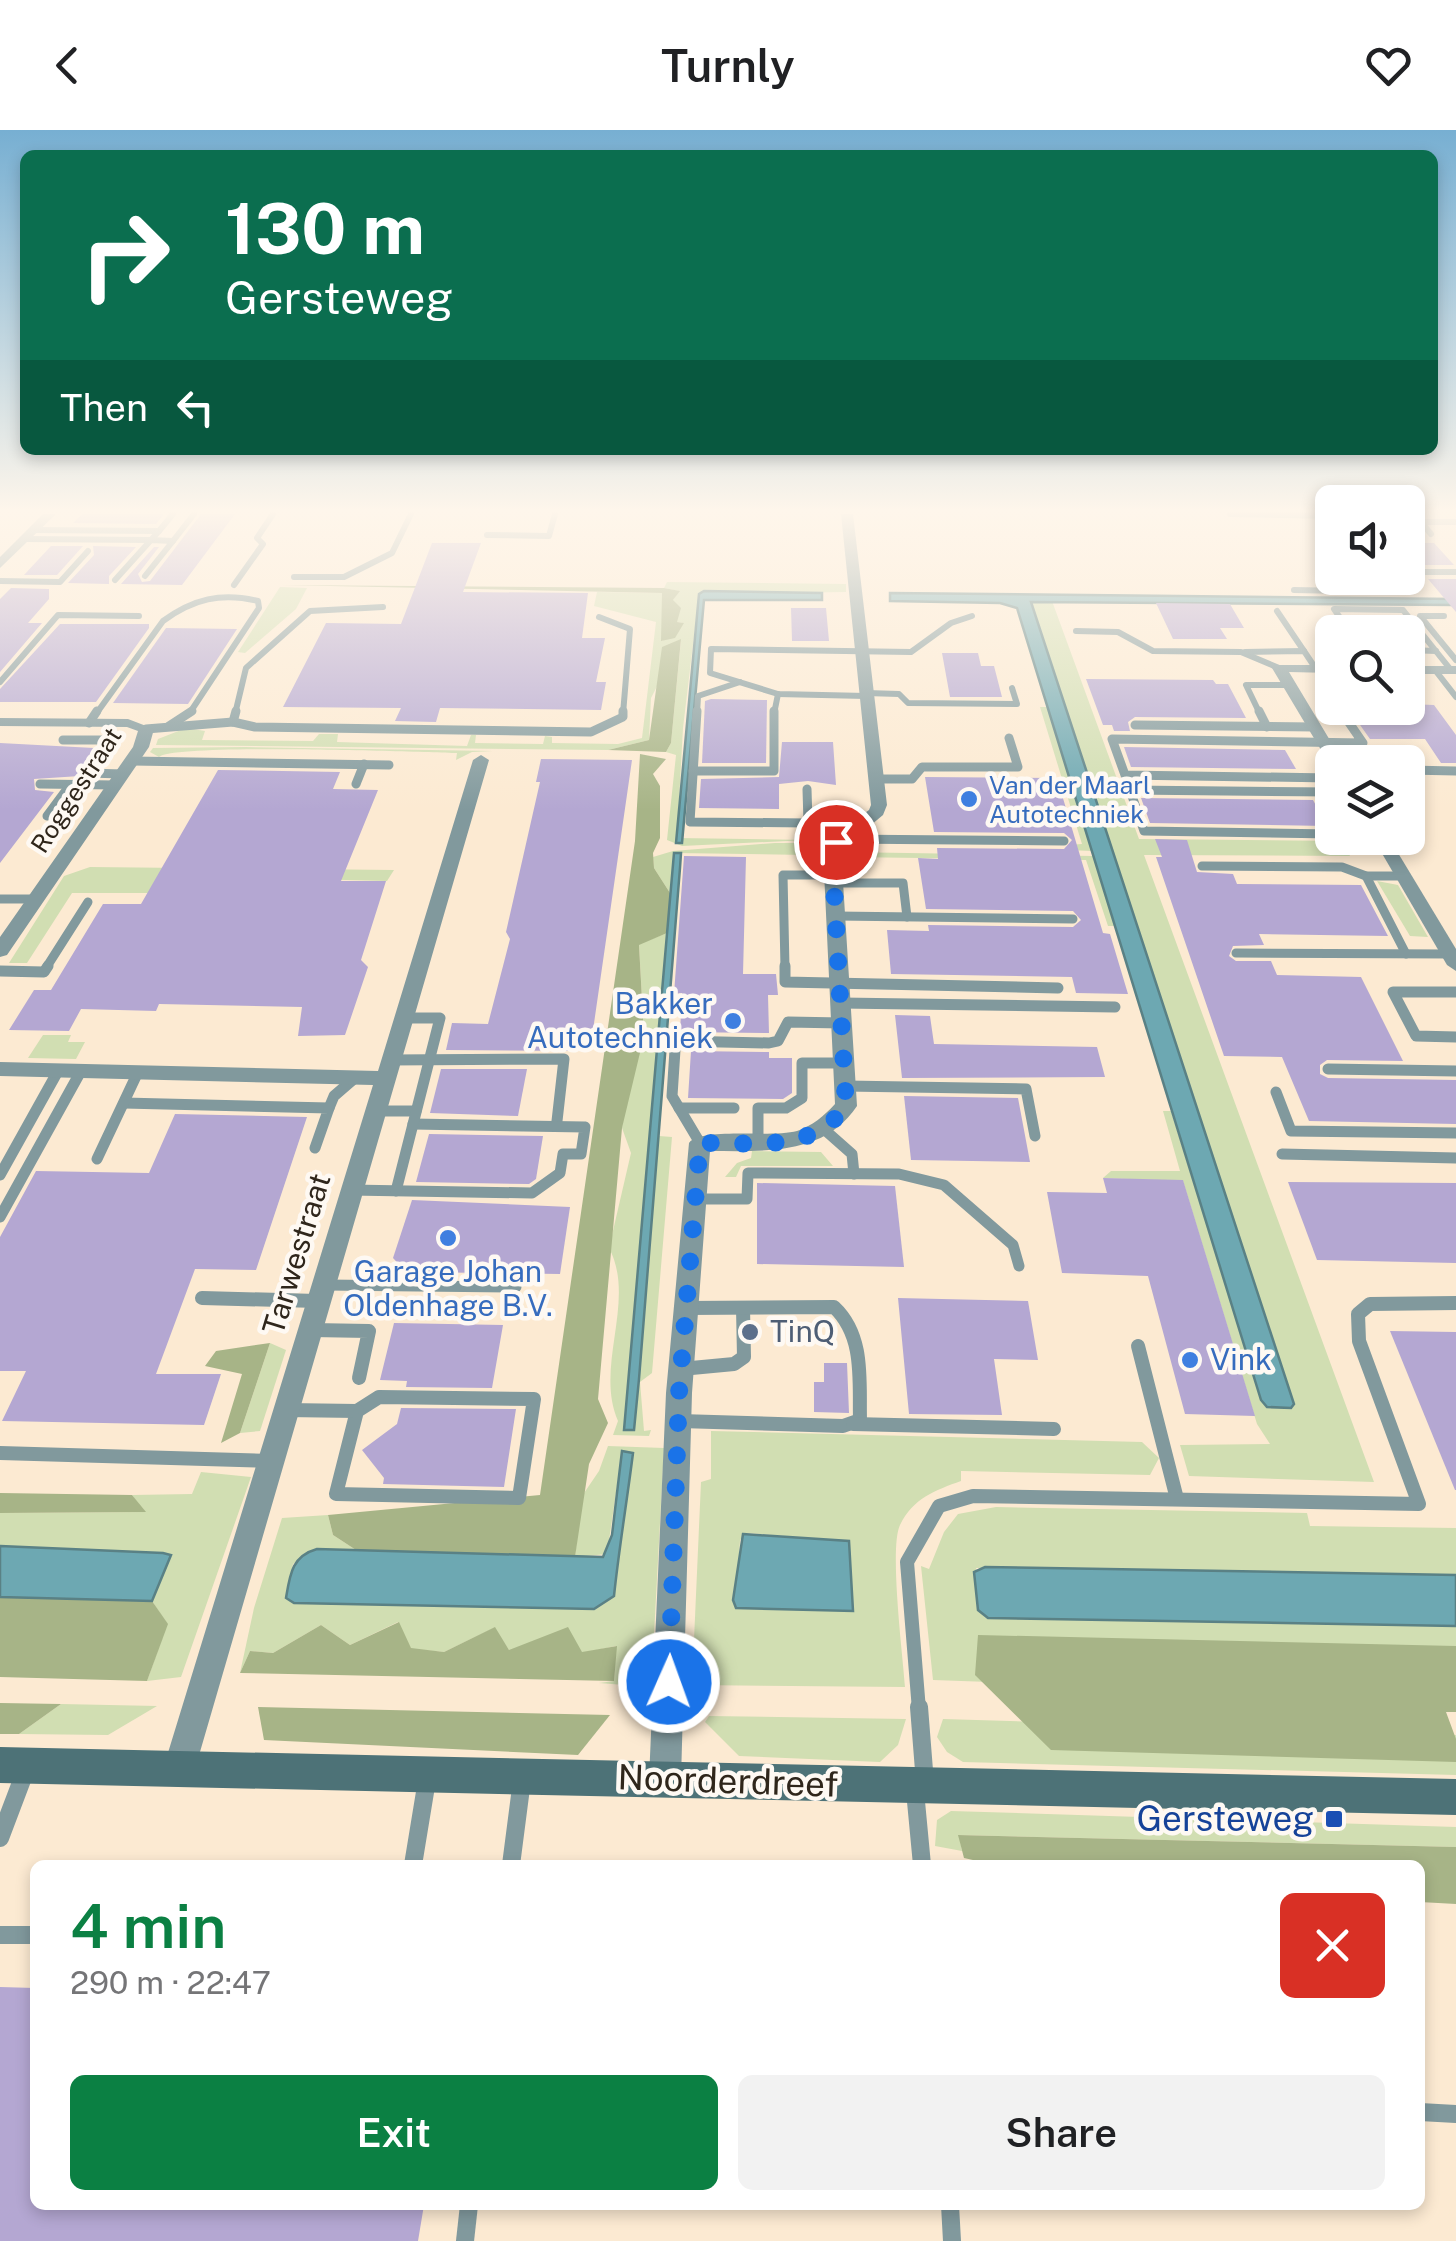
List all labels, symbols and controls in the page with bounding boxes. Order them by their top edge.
icon: back [40,38,95,93]
icon: heart [1361,38,1416,93]
text: Turnly [661,39,795,92]
text: 130 m [225,187,425,270]
icon: right [60,190,190,320]
text: Gersteweg [225,271,453,324]
icon: left [168,380,223,435]
text: Then [60,385,148,430]
map controls [1315,485,1425,855]
button: sound [1315,485,1425,595]
button: search [1315,615,1425,725]
street label: Roggestraat [24,722,128,858]
button: layers [1315,745,1425,855]
place label: Van der Maarl Autotechniek [989,770,1151,829]
marker: Van der Maarl Autotechniek [958,788,980,810]
pin [794,800,879,885]
icon: arrive [809,815,864,870]
place label: Bakker Autotechniek [527,985,713,1055]
marker: Bakker Autotechniek [722,1010,744,1032]
street label: Tarwestraat [254,1169,338,1339]
marker: Garage Johan Oldenhage B.V. [437,1227,459,1249]
place label: Garage Johan Oldenhage B.V. [343,1253,553,1323]
place label: TinQ [770,1313,835,1349]
marker: TinQ [739,1321,761,1343]
place label: Vink [1210,1341,1272,1377]
marker: Vink [1179,1349,1201,1371]
position arrow [617,1630,721,1734]
street label: Noorderdreef [617,1756,839,1805]
place label: Gersteweg [1136,1798,1314,1839]
marker: Gersteweg [1323,1808,1345,1830]
text: 4 min [70,1891,226,1962]
button: close [1280,1893,1385,1998]
text: 290 m · 22:47 [70,1964,271,2001]
button: Exit [70,2075,718,2190]
button: Share [738,2075,1385,2190]

